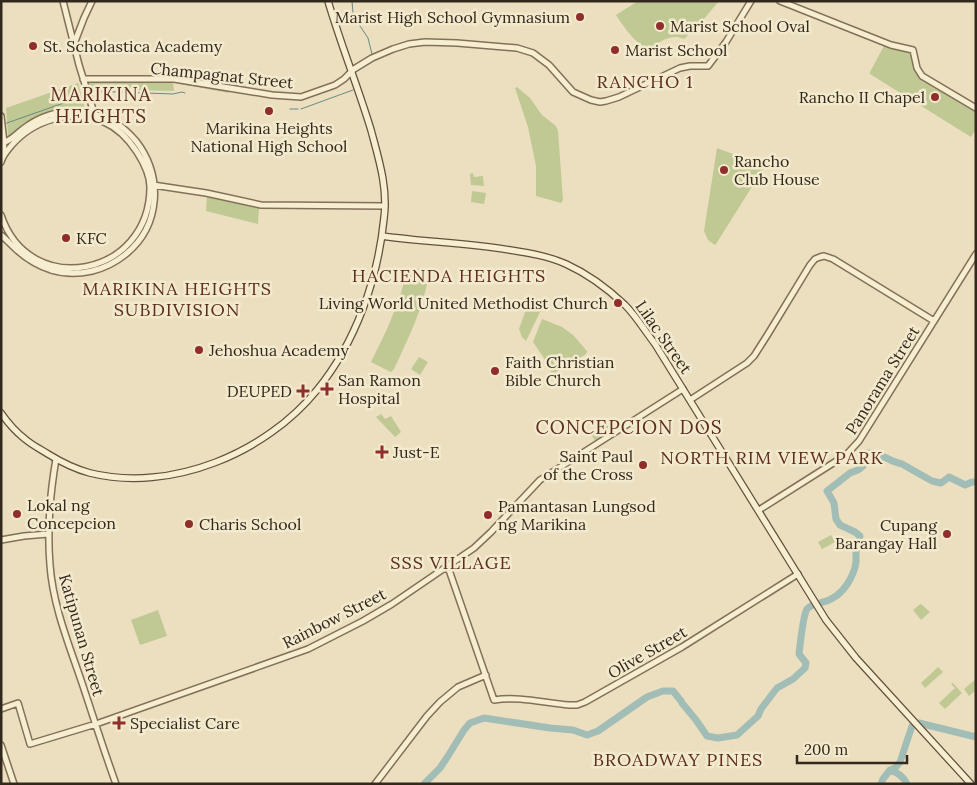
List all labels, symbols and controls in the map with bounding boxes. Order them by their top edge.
place label: Marist High School Gymnasium [335,7,570,27]
marker: Marist High School Gymnasium [574,11,586,23]
place label: Marist School Oval [670,16,810,36]
marker: Marist School Oval [654,20,666,32]
place label: St. Scholastica Academy [43,36,223,56]
marker: St. Scholastica Academy [27,40,39,52]
place label: Marist School [625,40,727,60]
marker: Marist School [609,44,621,56]
street label: Champagnat Street [150,58,295,93]
district label: RANCHO 1 [596,70,694,93]
district label: MARIKINA HEIGHTS [50,82,152,128]
place label: Rancho II Chapel [799,87,925,107]
marker: Rancho II Chapel [929,91,941,103]
marker: Marikina Heights National High School [263,105,275,117]
place label: Marikina Heights National High School [191,118,347,156]
place label: Rancho Club House [734,151,820,189]
marker: Rancho Club House [718,164,730,176]
place label: KFC [76,228,107,248]
marker: KFC [60,232,72,244]
district label: HACIENDA HEIGHTS [352,264,546,287]
district label: MARIKINA HEIGHTS SUBDIVISION [82,277,272,321]
place label: Living World United Methodist Church [319,293,608,313]
marker: Living World United Methodist Church [612,297,624,309]
street label: Lilac Street [632,297,697,378]
street label: Panorama Street [841,321,924,438]
place label: Jehoshua Academy [208,340,350,360]
marker: Jehoshua Academy [193,344,205,356]
place label: Faith Christian Bible Church [505,352,615,390]
marker: Faith Christian Bible Church [489,365,501,377]
place label: San Ramon Hospital [338,370,421,408]
place label: DEUPED [227,381,292,401]
marker: San Ramon Hospital [320,382,334,396]
marker: DEUPED [296,384,310,398]
district label: CONCEPCION DOS [535,415,723,439]
place label: Just-E [392,442,440,462]
marker: Just-E [375,445,389,459]
place label: Saint Paul of the Cross [543,446,633,484]
district label: NORTH RIM VIEW PARK [660,446,884,469]
marker: Saint Paul of the Cross [637,459,649,471]
place label: Lokal ng Concepcion [27,495,116,533]
place label: Pamantasan Lungsod ng Marikina [498,496,656,534]
marker: Lokal ng Concepcion [11,508,23,520]
marker: Pamantasan Lungsod ng Marikina [482,509,494,521]
place label: Charis School [199,514,301,534]
place label: Cupang Barangay Hall [835,515,938,553]
marker: Charis School [183,518,195,530]
marker: Cupang Barangay Hall [941,528,953,540]
district label: SSS VILLAGE [390,551,512,574]
street label: Katipunan Street [55,572,109,699]
street label: Rainbow Street [279,583,390,653]
street label: Olive Street [604,621,691,683]
place label: Specialist Care [130,713,240,733]
marker: Specialist Care [112,716,126,730]
scale bar [797,732,907,764]
text: 200 m [804,740,848,759]
district label: BROADWAY PINES [593,748,763,771]

